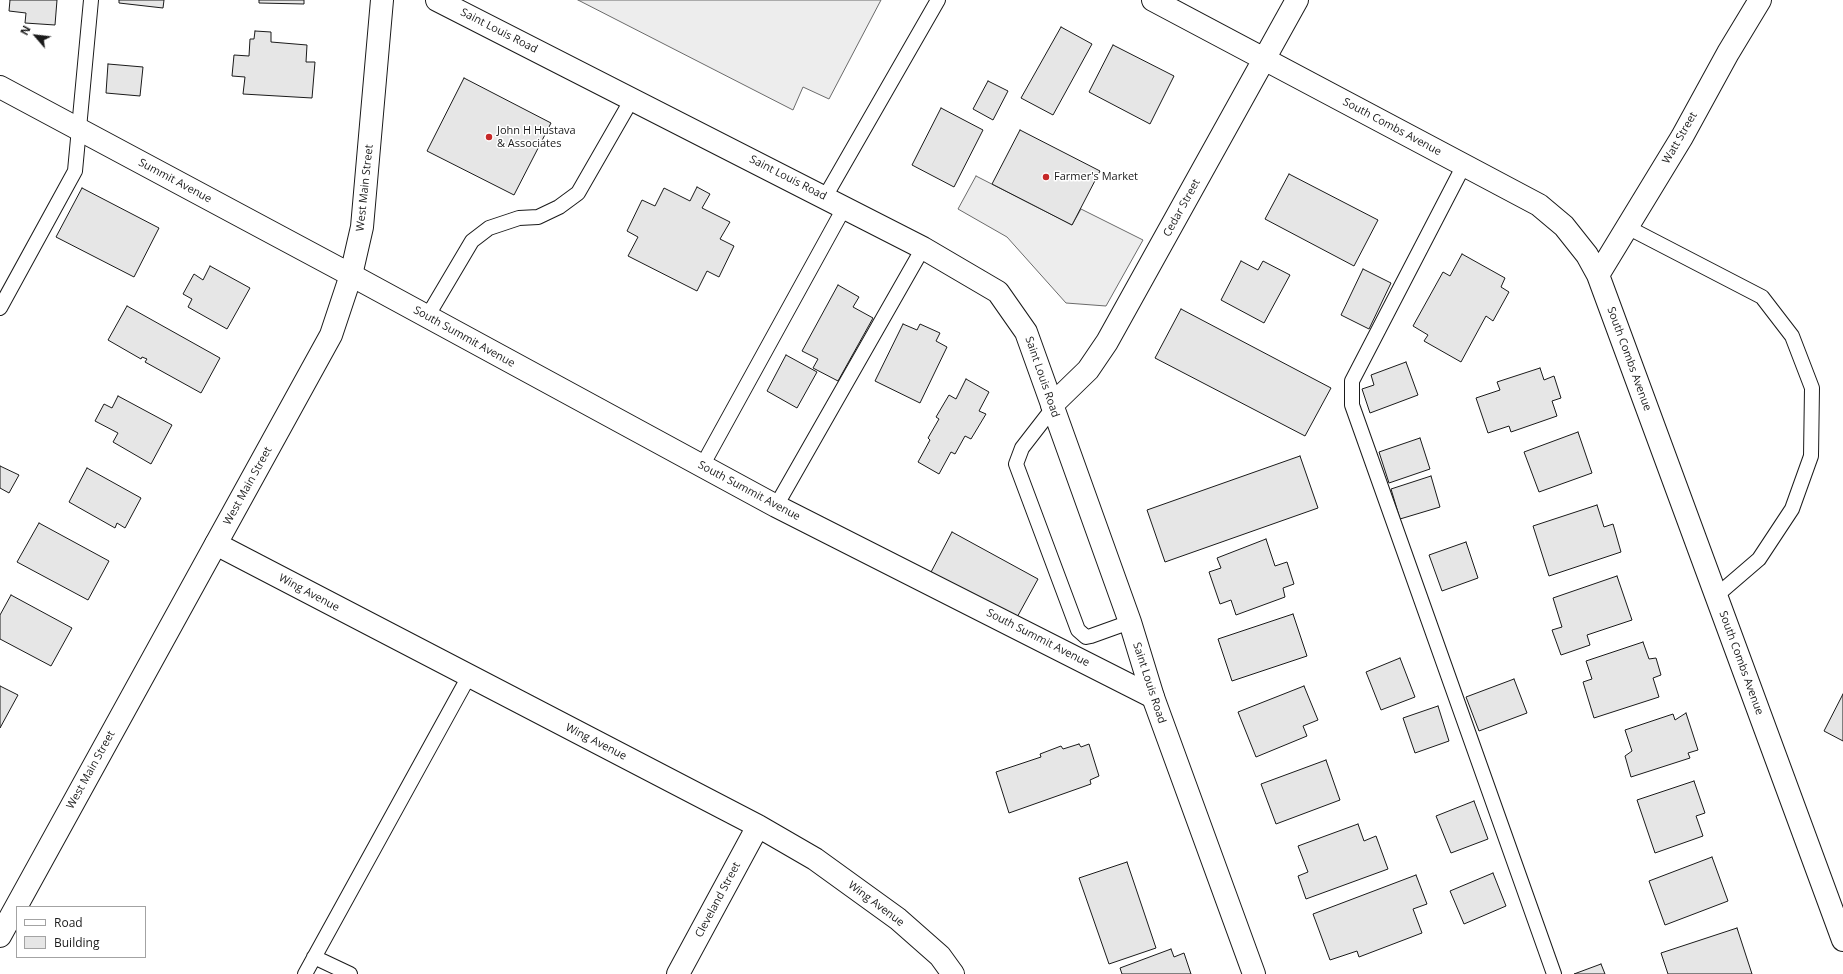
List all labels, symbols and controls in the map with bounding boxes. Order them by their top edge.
street label: Saint Louis Road [458,6,540,56]
north arrow [16,16,56,56]
text: N [16,23,34,38]
street label: South Combs Avenue [1340,95,1444,159]
street label: Watt Street [1660,110,1700,166]
place label: John H Hustava & Associates [497,124,576,150]
marker: John H Hustava & Associates [484,132,494,142]
street label: West Main Street [354,144,376,232]
street label: Saint Louis Road [747,153,829,203]
street label: Summit Avenue [136,156,214,206]
place label: Farmer's Market [1054,170,1138,184]
marker: Farmer's Market [1041,172,1051,182]
street label: Cedar Street [1161,177,1203,239]
street label: South Summit Avenue [411,304,517,370]
street label: South Combs Avenue [1604,305,1654,413]
street label: Saint Louis Road [1022,335,1062,419]
street label: West Main Street [221,445,275,527]
street label: South Summit Avenue [696,458,802,524]
street label: Wing Avenue [276,571,342,615]
street label: South Summit Avenue [984,606,1092,670]
street label: South Combs Avenue [1716,609,1766,717]
street label: Saint Louis Road [1130,641,1168,725]
street label: Wing Avenue [563,721,629,763]
street label: West Main Street [64,729,118,811]
street label: Cleveland Street [693,860,743,940]
street label: Wing Avenue [845,879,907,929]
legend [16,906,146,958]
text: Road [54,914,83,931]
text: Building [54,934,99,951]

